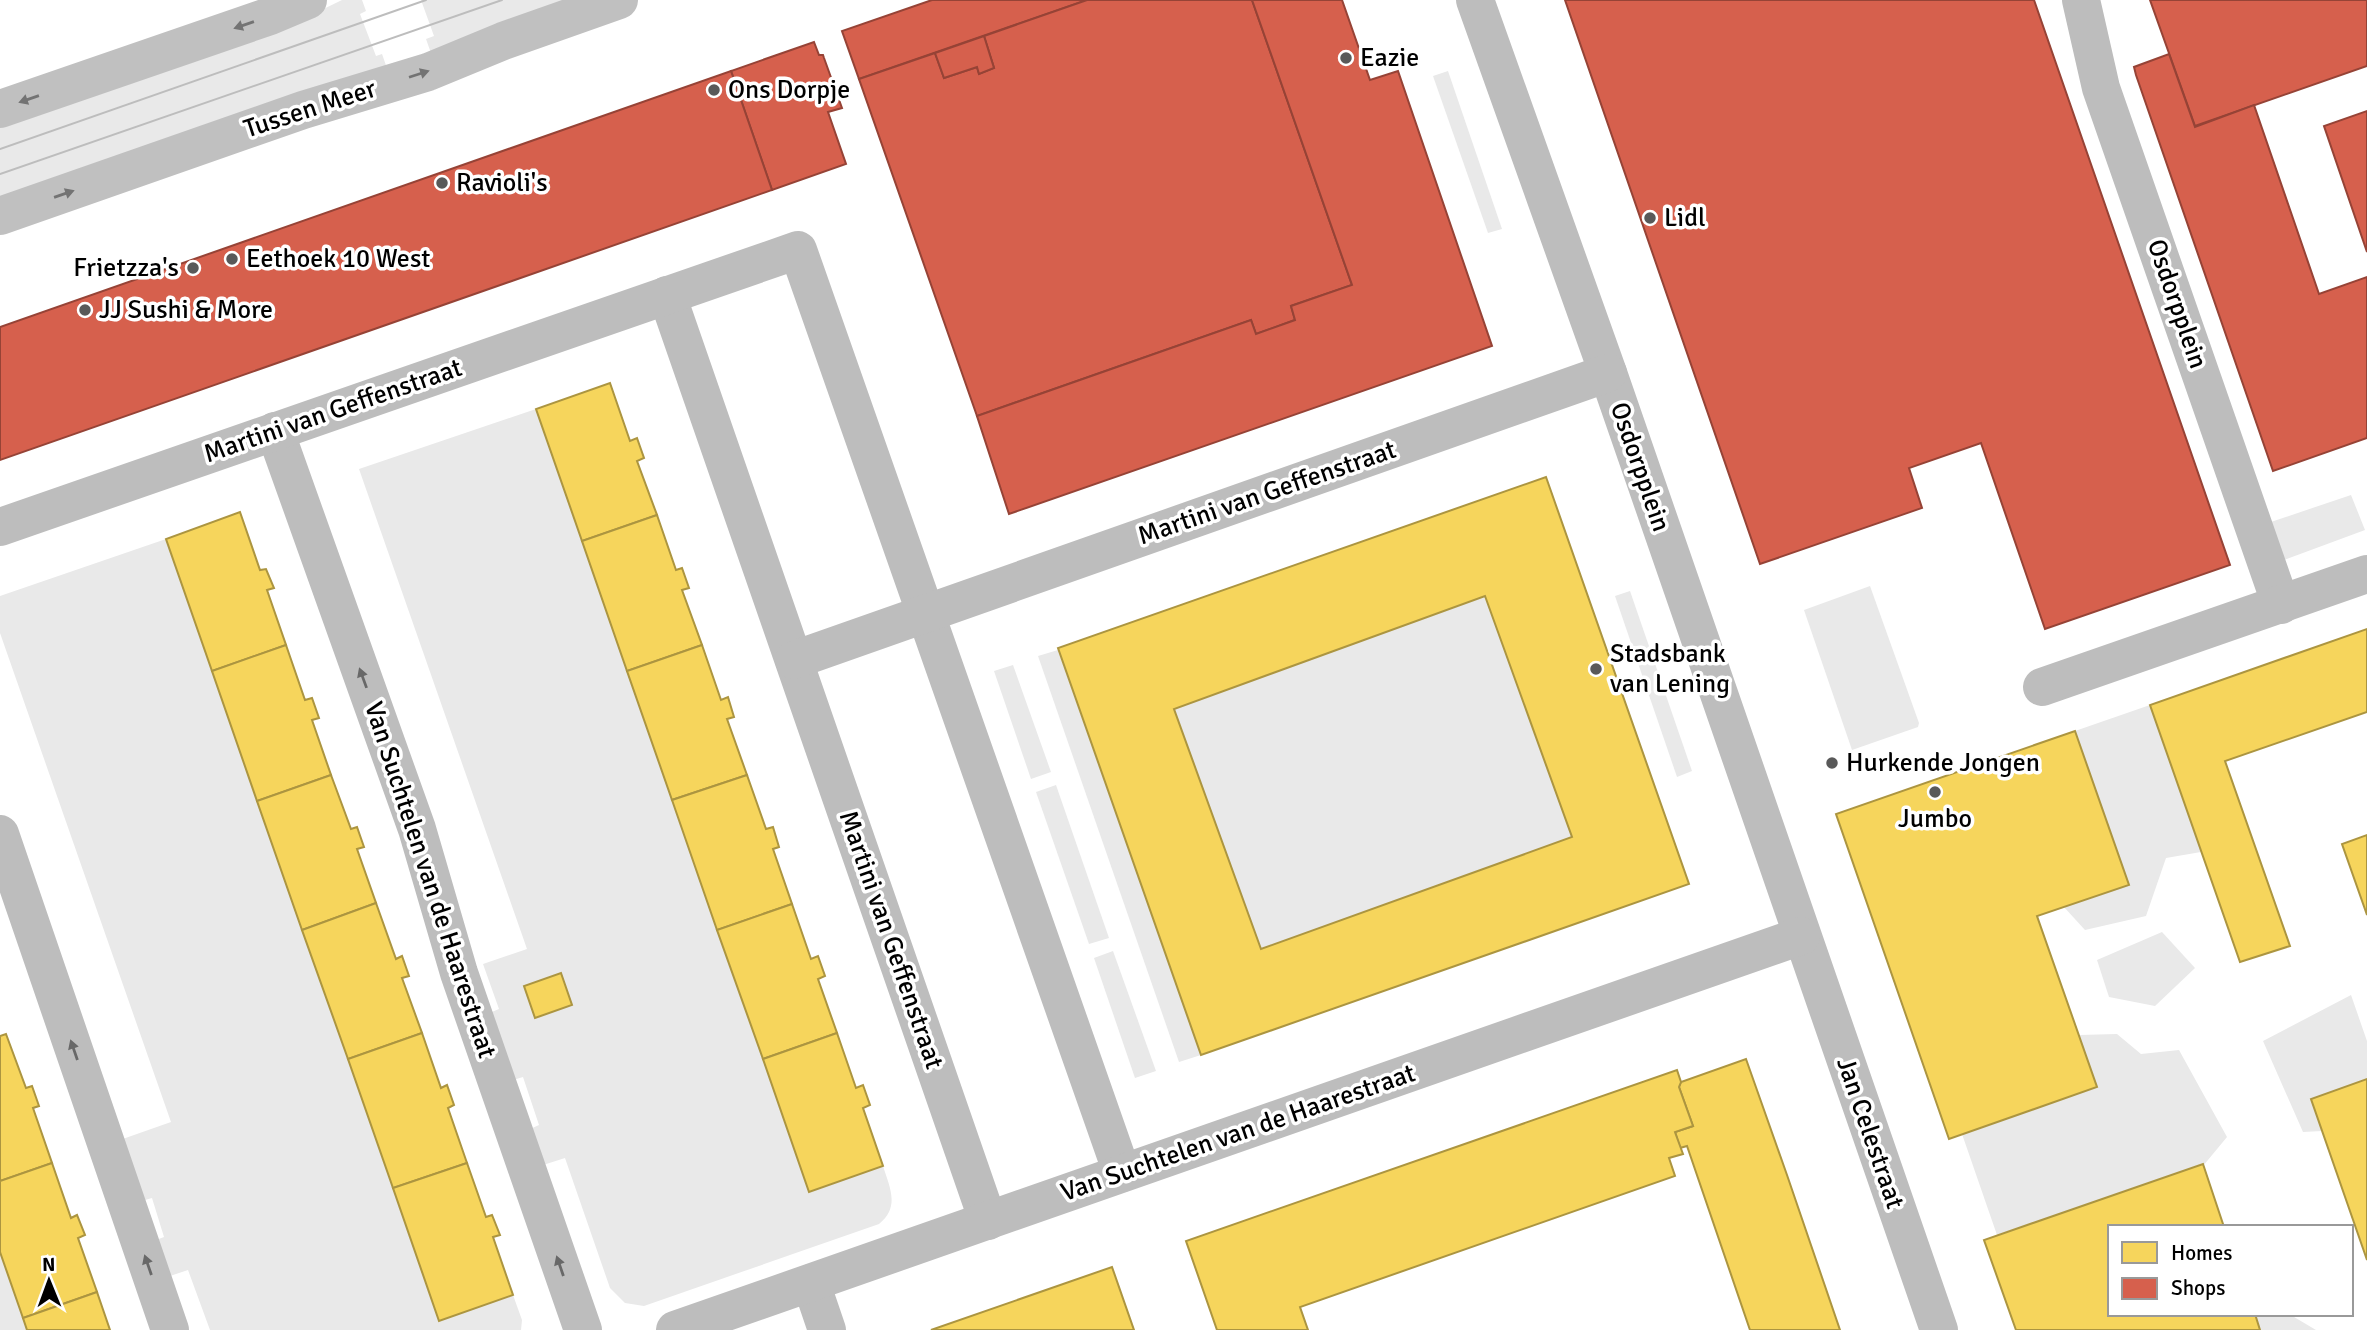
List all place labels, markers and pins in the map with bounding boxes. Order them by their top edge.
place label: Eazie [1360,42,1419,74]
marker: Eazie [1338,50,1354,66]
place label: Ons Dorpje [728,74,850,106]
marker: Ons Dorpje [706,82,722,98]
place label: Ravioli's [456,167,548,199]
marker: Ravioli's [434,175,450,191]
place label: Lidl [1664,202,1706,234]
marker: Lidl [1642,210,1658,226]
place label: Eethoek 10 West [246,243,430,275]
marker: Eethoek 10 West [224,251,240,267]
place label: Frietzza's [73,252,179,284]
marker: Frietzza's [185,260,201,276]
place label: JJ Sushi & More [99,294,273,326]
marker: JJ Sushi & More [77,302,93,318]
place label: Stadsbank van Lening [1610,638,1730,700]
marker: Stadsbank van Lening [1588,661,1604,677]
place label: Hurkende Jongen [1846,747,2040,779]
marker: Hurkende Jongen [1824,755,1840,771]
marker: Jumbo [1927,784,1943,800]
place label: Jumbo [1898,803,1972,835]

